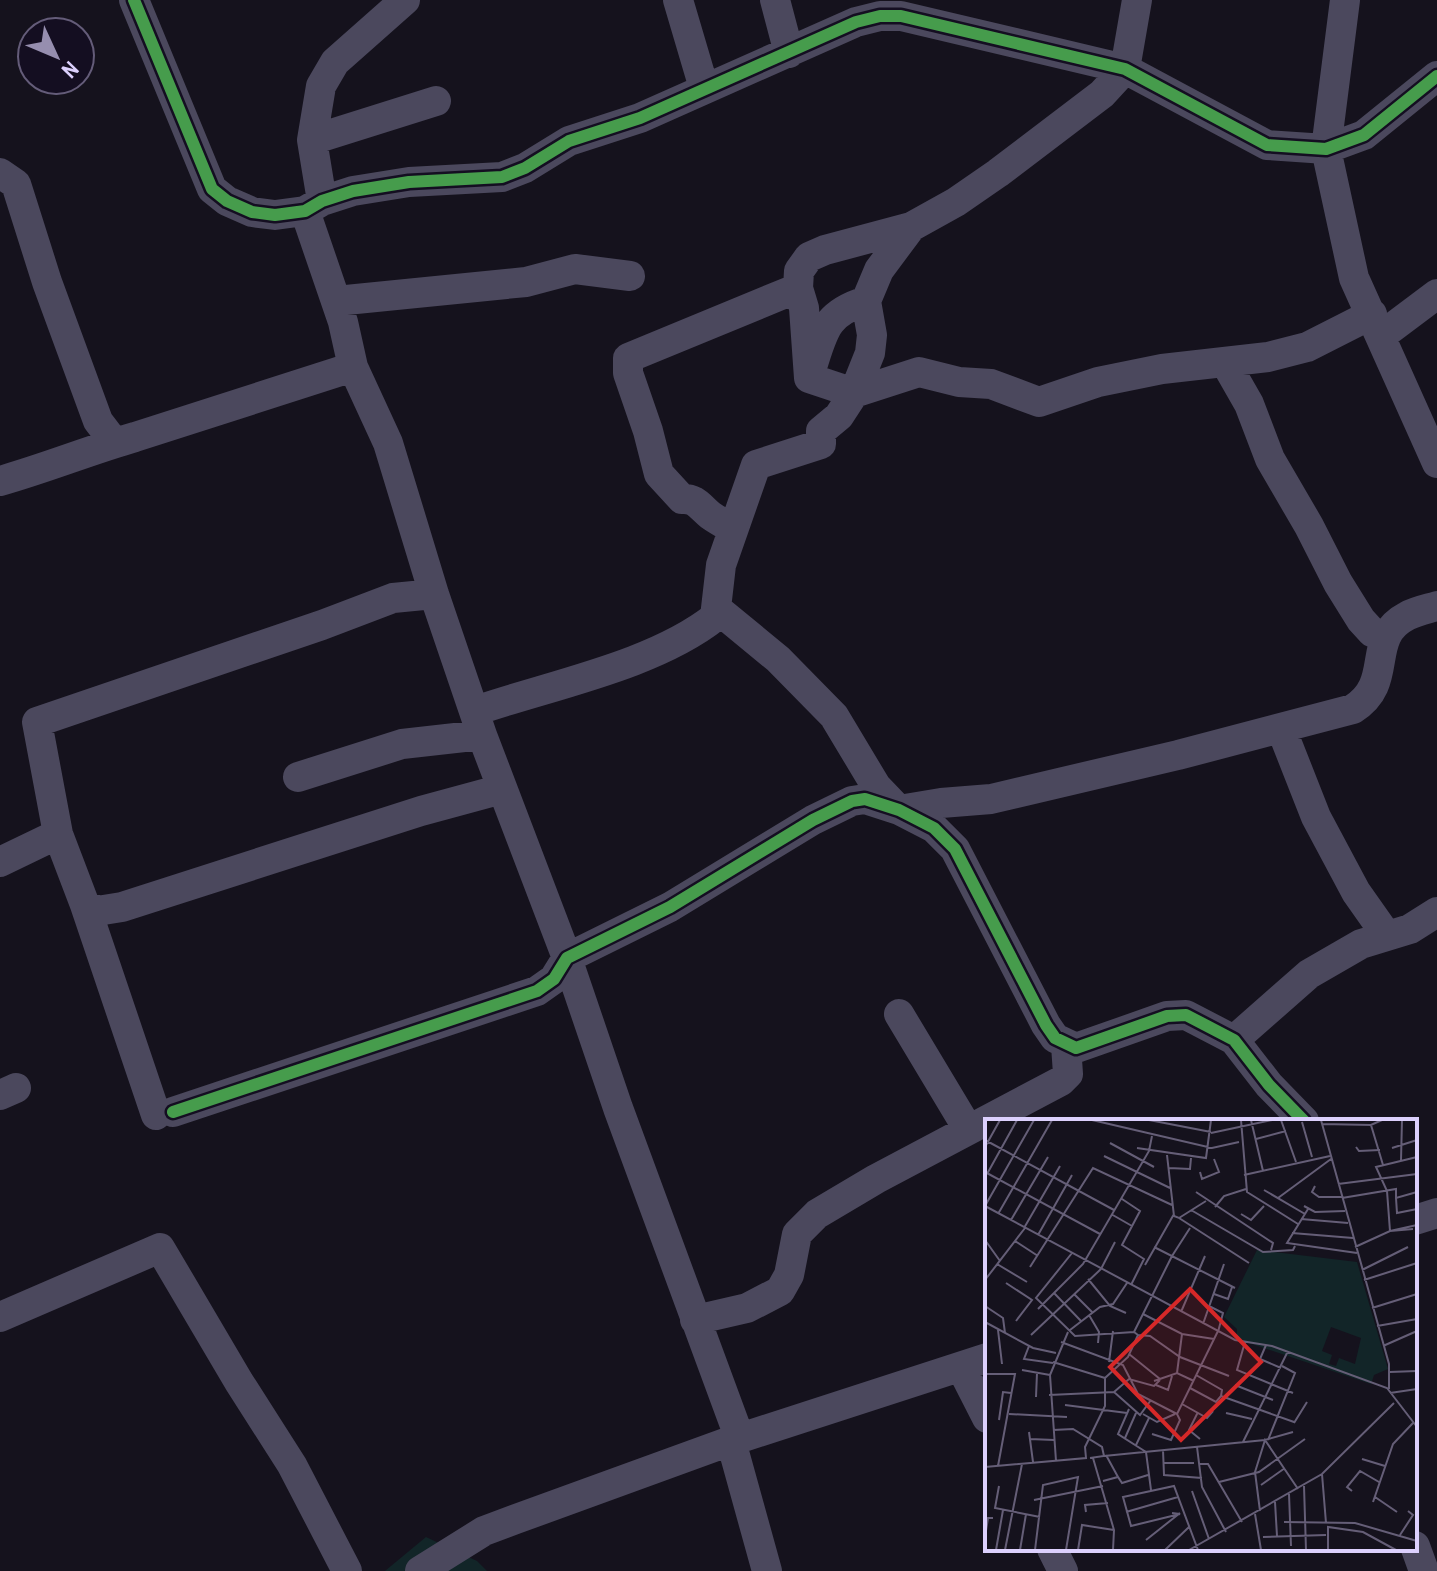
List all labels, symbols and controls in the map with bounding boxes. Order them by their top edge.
north arrow [16,16,96,96]
text: N [55,55,86,85]
inset map [985,1119,1417,1551]

